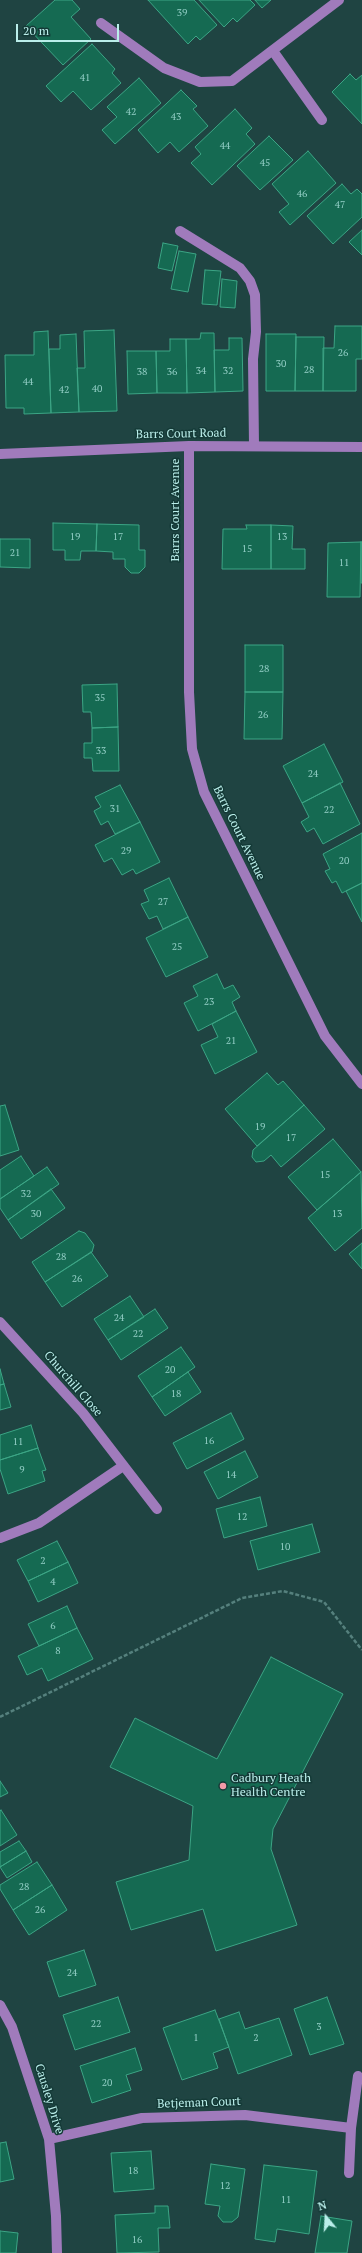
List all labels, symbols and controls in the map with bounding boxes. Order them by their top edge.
house number: 39 [177,7,187,19]
scale bar [18,16,121,42]
text: 20 m [23,23,49,38]
house number: 41 [80,72,90,84]
house number: 42 [126,106,136,118]
house number: 43 [171,111,181,123]
house number: 44 [220,140,230,152]
house number: 45 [260,157,270,169]
house number: 46 [297,188,307,200]
house number: 47 [335,199,345,211]
house number: 26 [338,347,348,359]
house number: 30 [276,358,286,370]
house number: 28 [304,364,314,376]
house number: 34 [196,365,206,377]
house number: 32 [223,365,233,377]
house number: 38 [137,366,147,378]
house number: 36 [167,366,177,378]
house number: 44 [23,376,33,388]
house number: 40 [92,383,102,395]
house number: 42 [59,384,69,396]
street label: Barrs Court Road [136,426,226,442]
street label: Barrs Court Avenue [169,459,183,561]
house number: 19 [70,531,80,543]
house number: 17 [113,531,123,543]
house number: 13 [277,531,287,543]
house number: 15 [242,543,252,555]
house number: 21 [10,547,20,559]
house number: 11 [339,557,349,569]
house number: 28 [259,663,269,675]
house number: 35 [95,692,105,704]
house number: 26 [258,709,268,721]
house number: 33 [96,745,106,757]
house number: 24 [308,768,318,780]
street label: Barrs Court Avenue [210,784,268,882]
house number: 31 [110,803,120,815]
house number: 22 [324,804,334,816]
house number: 29 [121,845,131,857]
house number: 20 [339,855,349,867]
house number: 27 [158,896,168,908]
house number: 25 [172,941,182,953]
house number: 23 [204,996,214,1008]
house number: 21 [226,1035,236,1047]
house number: 19 [255,1121,265,1133]
house number: 17 [286,1132,296,1144]
house number: 15 [320,1169,330,1181]
house number: 32 [21,1188,31,1200]
house number: 30 [31,1208,41,1220]
house number: 13 [332,1208,342,1220]
house number: 28 [56,1251,66,1263]
house number: 26 [72,1273,82,1285]
house number: 24 [114,1312,124,1324]
house number: 22 [133,1328,143,1340]
street label: Churchill Close [41,1348,105,1420]
house number: 20 [165,1364,175,1376]
house number: 18 [171,1388,181,1400]
house number: 16 [204,1435,214,1447]
house number: 11 [13,1436,23,1448]
house number: 9 [19,1464,25,1476]
house number: 14 [226,1469,236,1481]
house number: 12 [237,1511,247,1523]
house number: 10 [280,1541,290,1553]
house number: 2 [40,1555,46,1567]
house number: 4 [50,1576,56,1588]
house number: 6 [50,1620,56,1632]
house number: 8 [55,1645,61,1657]
place label: Cadbury Heath Health Centre [231,1772,311,1800]
marker: Cadbury Heath Health Centre [218,1781,228,1791]
house number: 28 [19,1881,29,1893]
house number: 26 [35,1904,45,1916]
house number: 24 [67,1967,77,1979]
house number: 22 [91,2018,101,2030]
house number: 3 [316,2021,322,2033]
house number: 1 [193,2032,199,2044]
house number: 2 [253,2032,259,2044]
street label: Causley Drive [31,2062,67,2136]
house number: 20 [102,2077,112,2089]
street label: Betjeman Court [157,2094,241,2112]
house number: 18 [128,2165,138,2177]
house number: 12 [220,2180,230,2192]
house number: 11 [281,2194,291,2206]
north arrow [306,2197,346,2237]
text: N [316,2198,328,2214]
house number: 16 [132,2234,142,2246]

